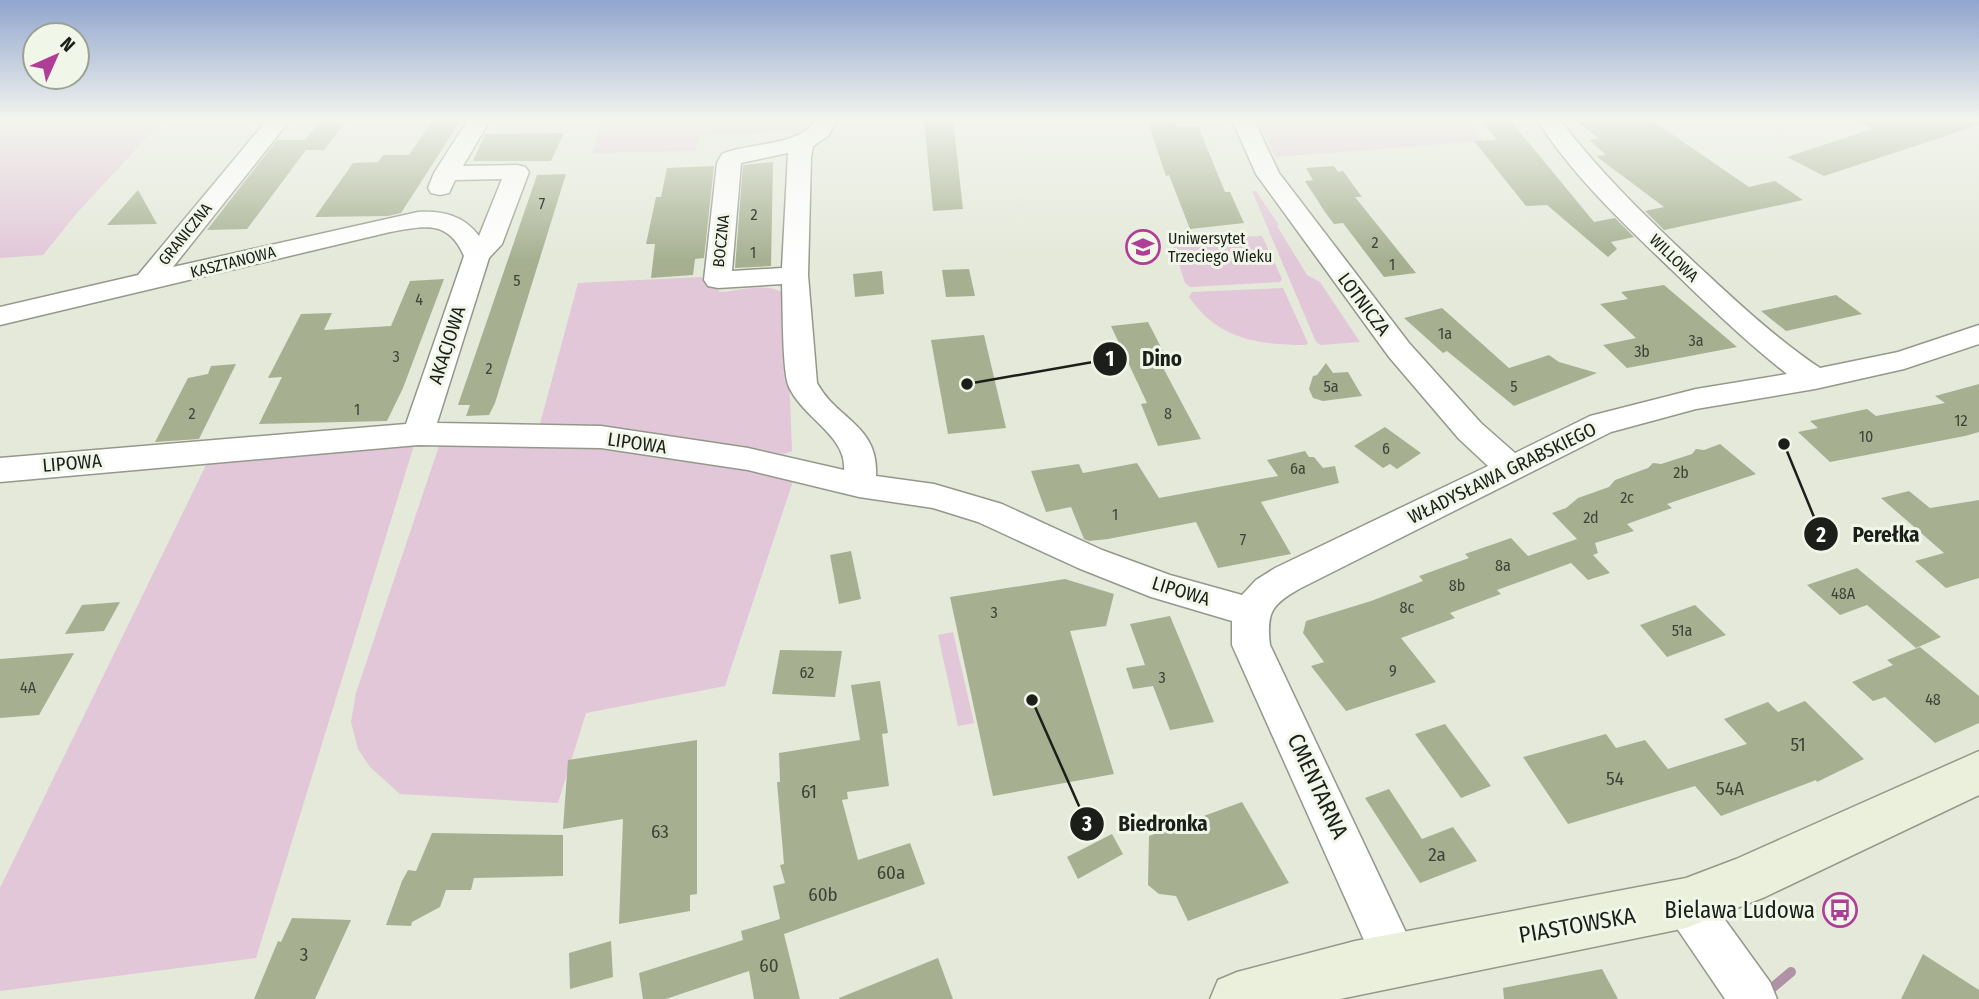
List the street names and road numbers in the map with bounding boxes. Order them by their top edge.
street label: GRANICZNA [154,199,216,269]
street label: BOCZNA [709,213,733,268]
street label: WILLOWA [1646,230,1703,286]
street label: KASZTANOWA [188,242,278,282]
street label: LOTNICZA [1333,268,1395,340]
street label: AKACJOWA [424,303,470,387]
street label: WŁADYSŁAWA GRABSKIEGO [1404,417,1600,529]
street label: LIPOWA [606,427,668,459]
street label: LIPOWA [41,449,103,477]
street label: LIPOWA [1149,571,1213,611]
street label: CMENTARNA [1281,729,1355,843]
street label: PIASTOWSKA [1516,901,1638,949]

